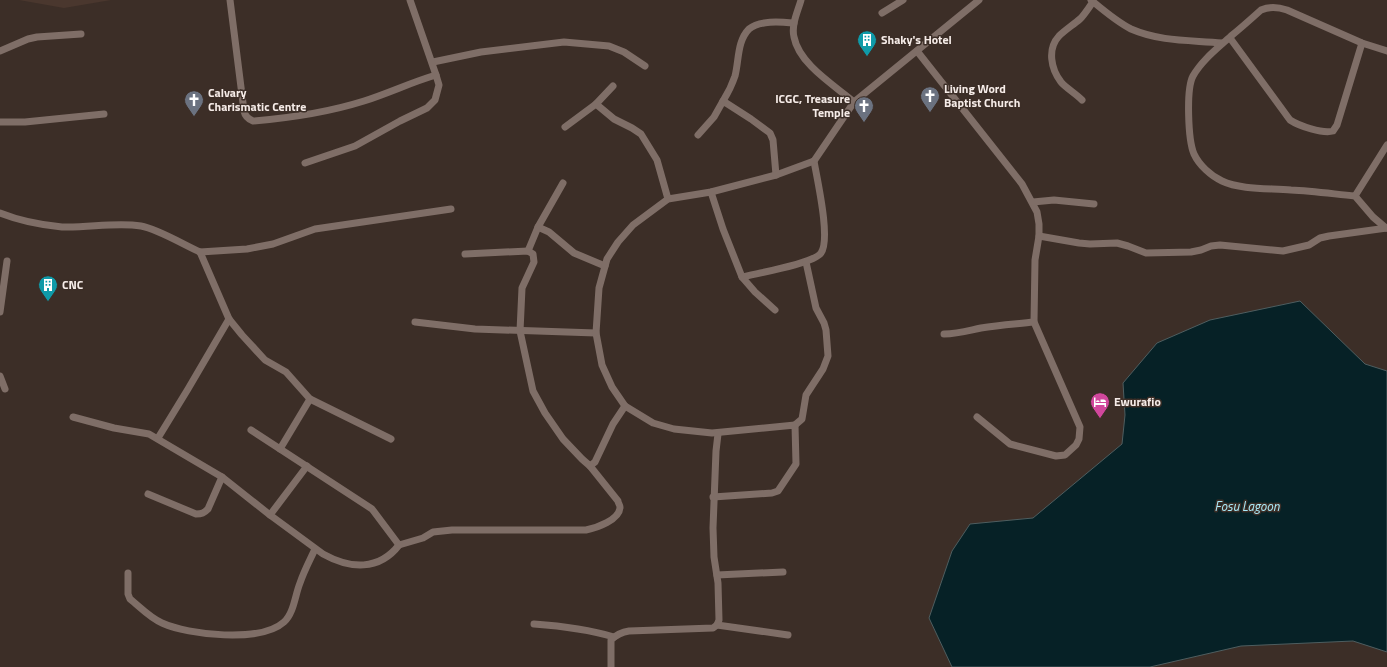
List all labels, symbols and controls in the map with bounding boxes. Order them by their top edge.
building icon: Shaky's Hotel [856,29,878,57]
place label: Shaky's Hotel [881,30,952,49]
place label: Living Word Baptist Church [944,79,1020,112]
place label: Calvary Charismatic Centre [208,83,306,116]
church icon: Living Word Baptist Church [919,85,941,113]
church icon: Calvary Charismatic Centre [183,89,205,117]
place label: ICGC, Treasure Temple [775,89,850,122]
church icon: ICGC, Treasure Temple [853,95,875,123]
building icon: CNC [37,274,59,302]
place label: CNC [62,275,84,294]
hotel icon: Ewurafio [1089,391,1111,419]
place label: Ewurafio [1114,392,1161,411]
water label: Fosu Lagoon [1215,496,1280,516]

